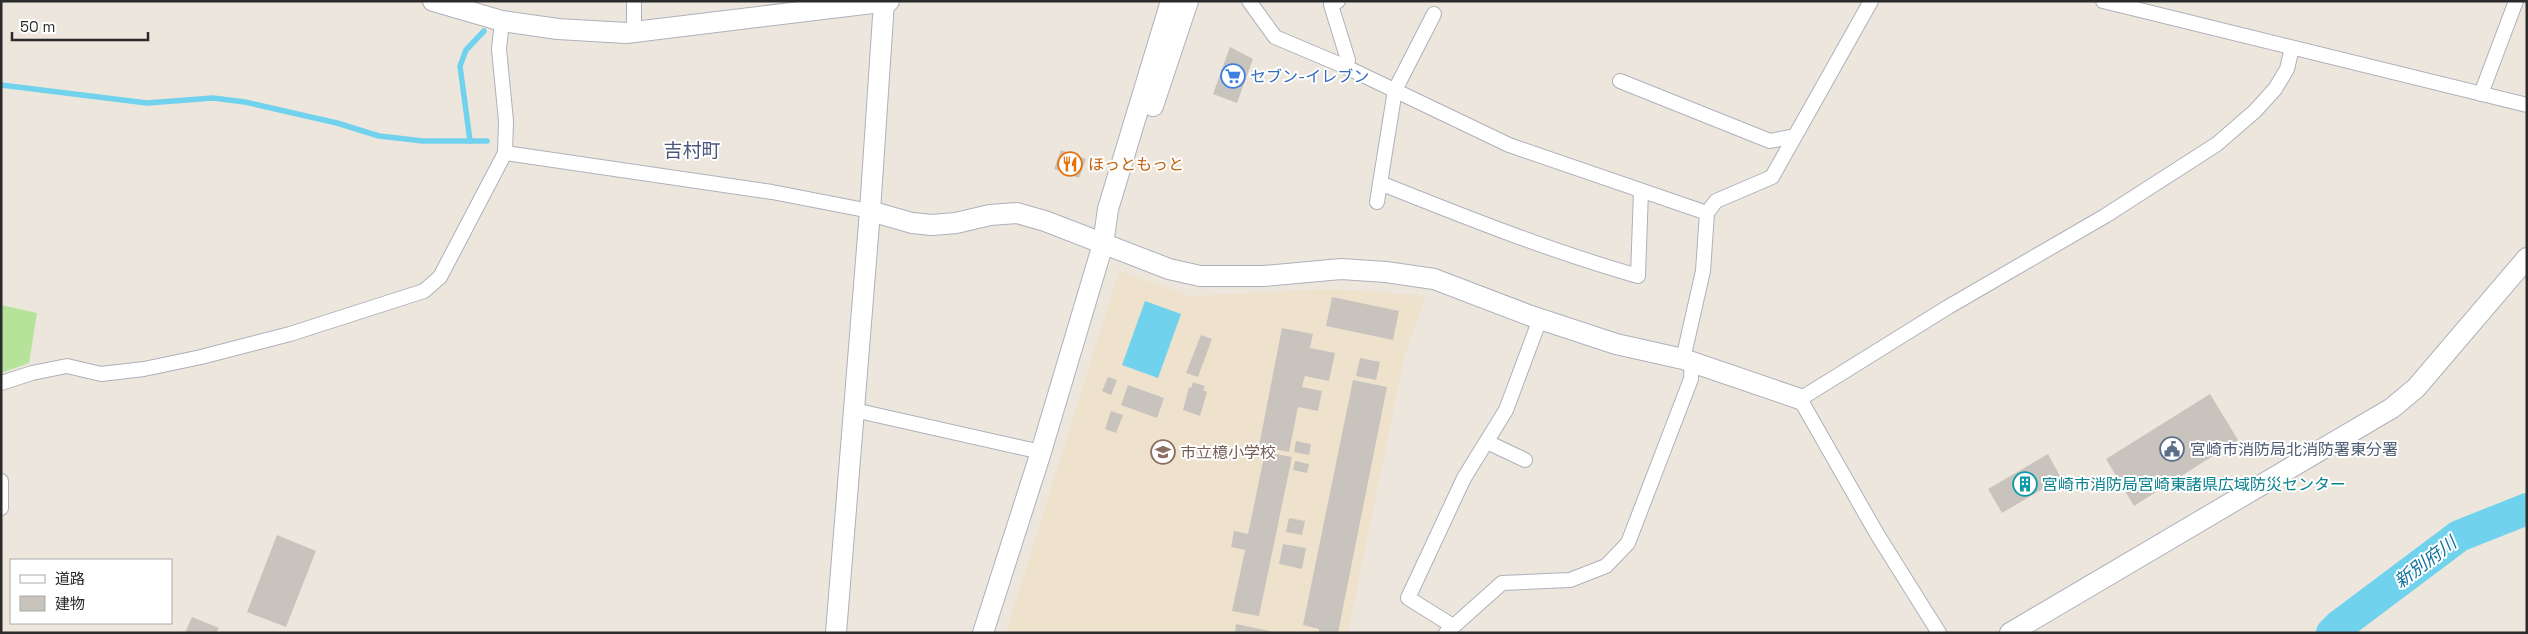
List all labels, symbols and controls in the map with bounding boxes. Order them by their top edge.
scale bar [12,10,149,42]
text: 50 m [20,17,55,36]
supermarket icon: セブン-イレブン [1220,63,1246,89]
place label: セブン-イレブン [1250,66,1369,87]
district label: 吉村町 [663,138,721,163]
restaurant icon: ほっともっと [1057,151,1083,177]
place label: ほっともっと [1088,154,1184,175]
public building icon: 宮崎市消防局北消防署東分署 [2159,436,2185,462]
school or university icon: 市立檍小学校 [1150,439,1176,465]
place label: 宮崎市消防局北消防署東分署 [2190,439,2398,460]
place label: 市立檍小学校 [1180,442,1276,463]
building icon: 宮崎市消防局宮崎東諸県広域防災センター [2012,471,2038,497]
place label: 宮崎市消防局宮崎東諸県広域防災センター [2042,474,2346,495]
water label: 新別府川 [2389,530,2462,593]
legend [10,559,172,624]
text: 道路 [55,569,85,588]
text: 建物 [55,594,85,613]

